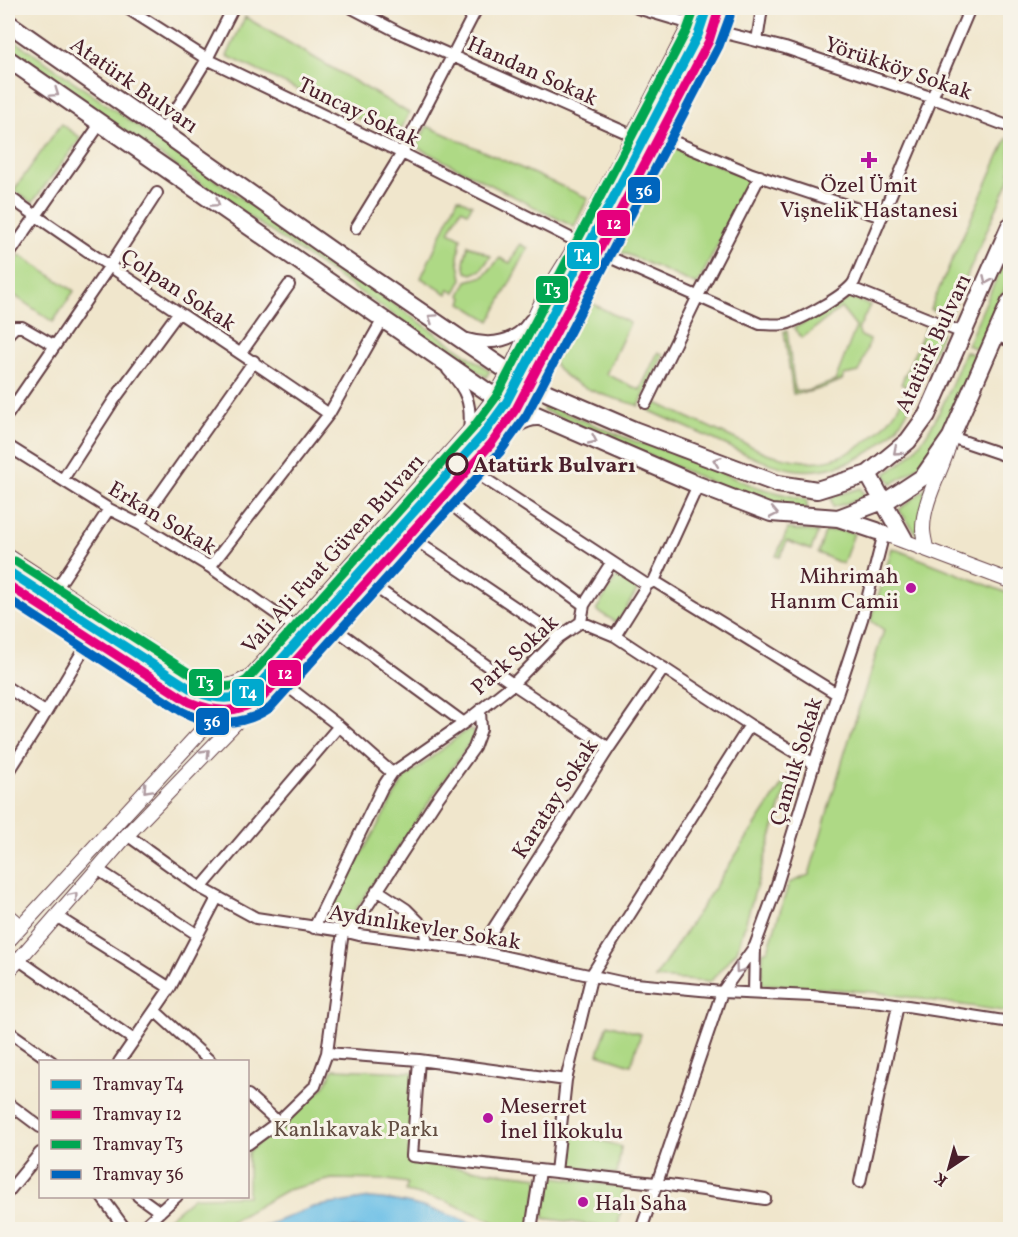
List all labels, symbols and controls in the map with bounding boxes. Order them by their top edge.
street label: Atatürk Bulvarı [63,30,204,142]
street label: Handan Sokak [462,30,602,115]
street label: Yörükköy Sokak [820,30,976,109]
street label: Tuncay Sokak [292,70,424,156]
one-way arrow [49,86,60,97]
marker: Özel Ümit Vişnelik Hastanesi [860,151,878,169]
place label: Özel Ümit Vişnelik Hastanesi [780,171,958,227]
line badge: 36 [627,176,661,204]
text: 36 [636,181,653,203]
one-way arrow [210,196,221,207]
line badge: 12 [596,209,631,237]
text: 12 [607,214,621,236]
line badge: T4 [566,241,600,270]
street label: Çolpan Sokak [114,242,241,340]
text: T4 [574,246,593,268]
street label: Atatürk Bulvarı [888,269,980,419]
one-way arrow [982,273,994,284]
line badge: T3 [535,275,569,304]
text: T3 [543,280,561,302]
one-way arrow [427,314,438,325]
one-way arrow [587,432,598,444]
one-way arrow [893,444,904,455]
street label: Vali Ali Fuat Güven Bulvarı [235,448,432,662]
place label: Atatürk Bulvarı [473,451,636,482]
marker: Atatürk Bulvarı [446,453,468,475]
one-way arrow [712,456,723,469]
street label: Erkan Sokak [102,475,222,564]
one-way arrow [769,506,779,519]
place label: Mihrimah Hanım Camii [770,562,899,618]
marker: Mihrimah Hanım Camii [904,581,918,595]
street label: Park Sokak [465,608,566,703]
line badge: 12 [267,659,302,687]
text: 12 [278,664,292,686]
line badge: T3 [188,668,223,697]
text: T3 [196,673,214,695]
line badge: T4 [231,678,265,707]
text: T4 [239,683,258,705]
street label: Çamlık Sokak [763,694,832,830]
line badge: 36 [195,707,230,736]
text: 36 [204,712,221,734]
street label: Karatay Sokak [506,733,607,866]
one-way arrow [198,749,209,760]
one-way arrow [143,783,154,793]
one-way arrow [67,892,78,903]
street label: Aydınlıkevler Sokak [326,898,523,959]
one-way arrow [735,962,746,973]
legend [39,1060,249,1198]
text: Tramvay T4 [93,1073,184,1098]
place label: Meserret İnel İlkokulu [500,1092,623,1148]
text: Tramvay 12 [93,1103,182,1128]
marker: Meserret İnel İlkokulu [481,1111,495,1125]
park label: Kanlıkavak Parkı [273,1115,439,1146]
text: Tramvay T3 [93,1133,183,1158]
north arrow [919,1138,979,1198]
text: Tramvay 36 [93,1163,184,1188]
text: K [930,1166,953,1191]
place label: Halı Saha [595,1189,687,1220]
marker: Halı Saha [576,1195,590,1209]

